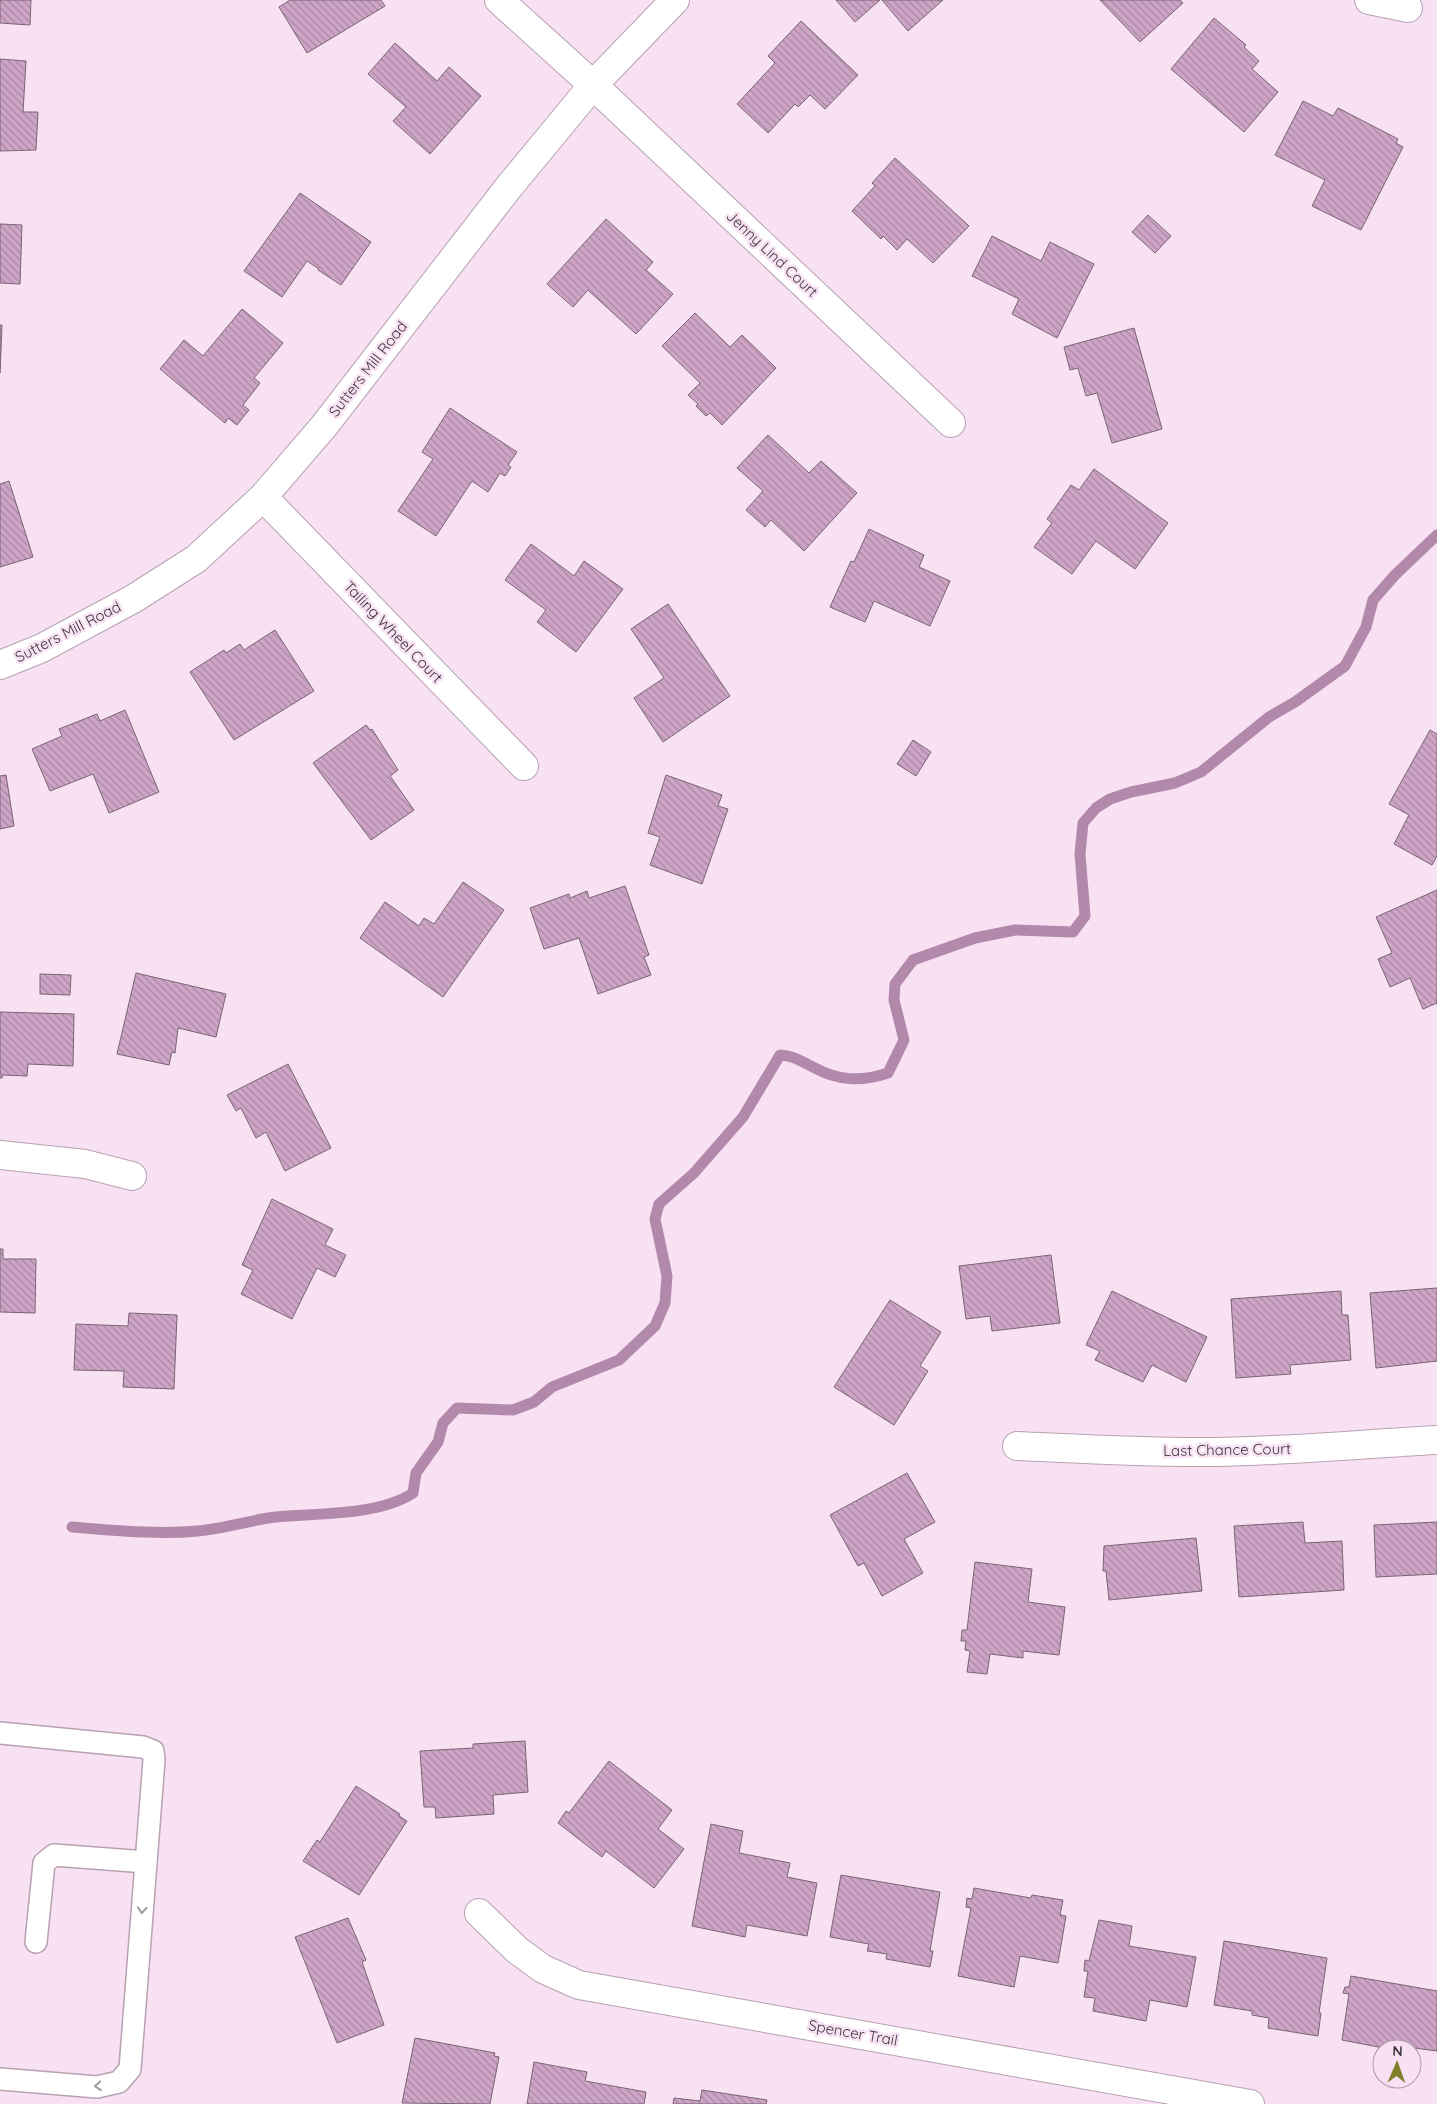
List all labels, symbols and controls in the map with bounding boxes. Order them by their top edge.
street label: Jenny Lind Court [723,206,822,301]
street label: Sutters Mill Road [324,317,411,420]
street label: Tailing Wheel Court [340,577,447,687]
street label: Sutters Mill Road [12,597,124,666]
street label: Last Chance Court [1163,1439,1291,1460]
one-way arrow [137,1907,148,1915]
street label: Spencer Trail [807,2015,899,2050]
north arrow [1372,2039,1422,2089]
text: N [1392,2042,1403,2060]
one-way arrow [94,2080,102,2091]

